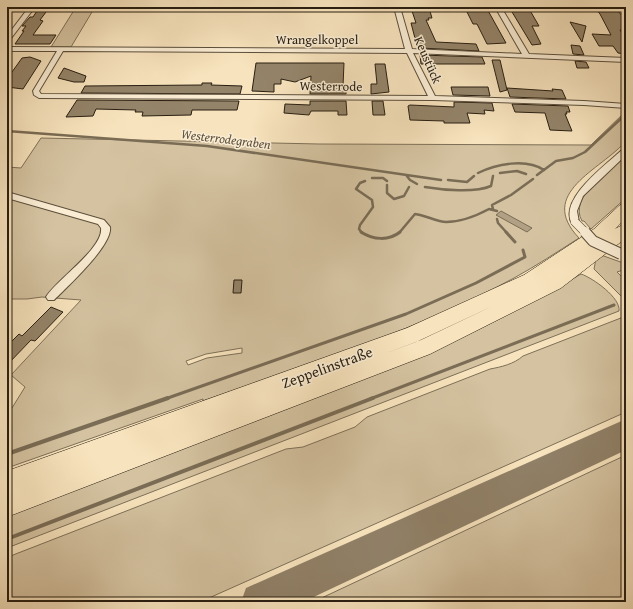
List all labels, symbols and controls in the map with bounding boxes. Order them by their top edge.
street label: Wrangelkoppel [276,30,359,49]
street label: Keustück [409,33,447,87]
street label: Westerrode [299,76,363,96]
water label: Westerrodegraben [180,124,272,154]
street label: Zeppelinstraße [279,341,375,393]

